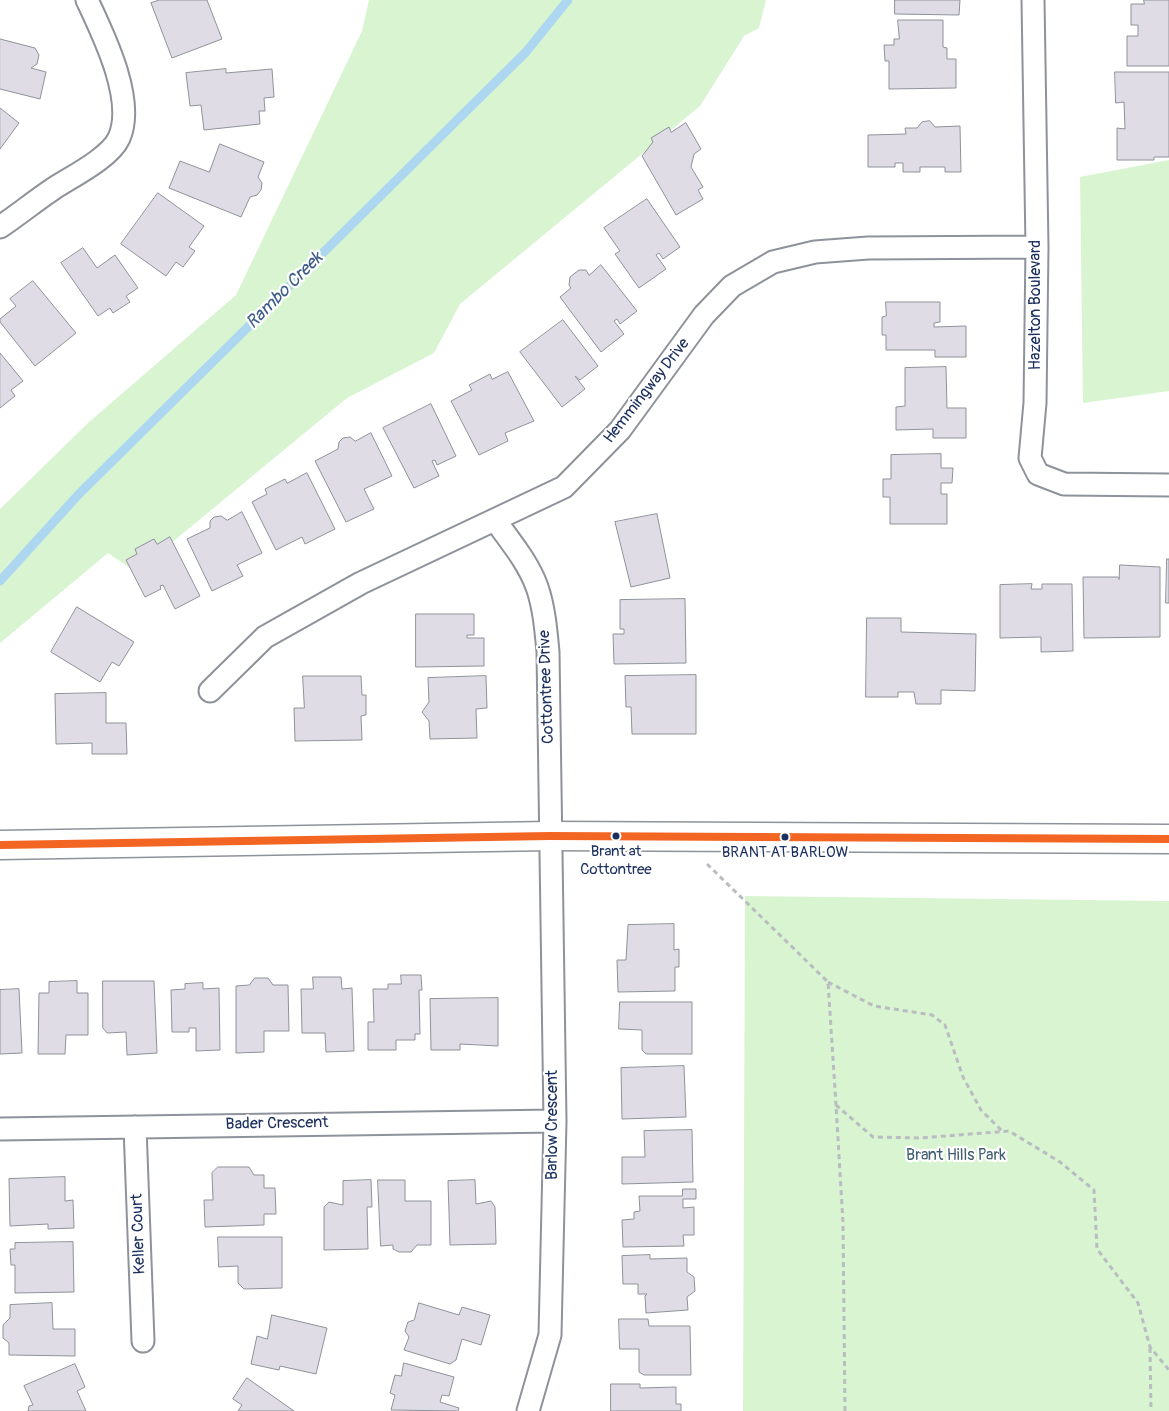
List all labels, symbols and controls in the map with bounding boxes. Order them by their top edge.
street label: Hazelton Boulevard [1026,240,1046,370]
water label: Rambo Creek [242,248,328,334]
street label: Hemmingway Drive [600,335,694,447]
street label: Cottontree Drive [535,630,559,744]
marker: Brant at Cottontree [611,831,621,841]
marker: BRANT AT BARLOW [780,832,790,842]
place label: Brant at Cottontree [580,843,652,878]
place label: BRANT AT BARLOW [722,844,848,862]
street label: Barlow Crescent [543,1070,563,1180]
street label: Bader Crescent [225,1114,329,1134]
park label: Brant Hills Park [906,1146,1006,1166]
street label: Keller Court [128,1193,150,1275]

